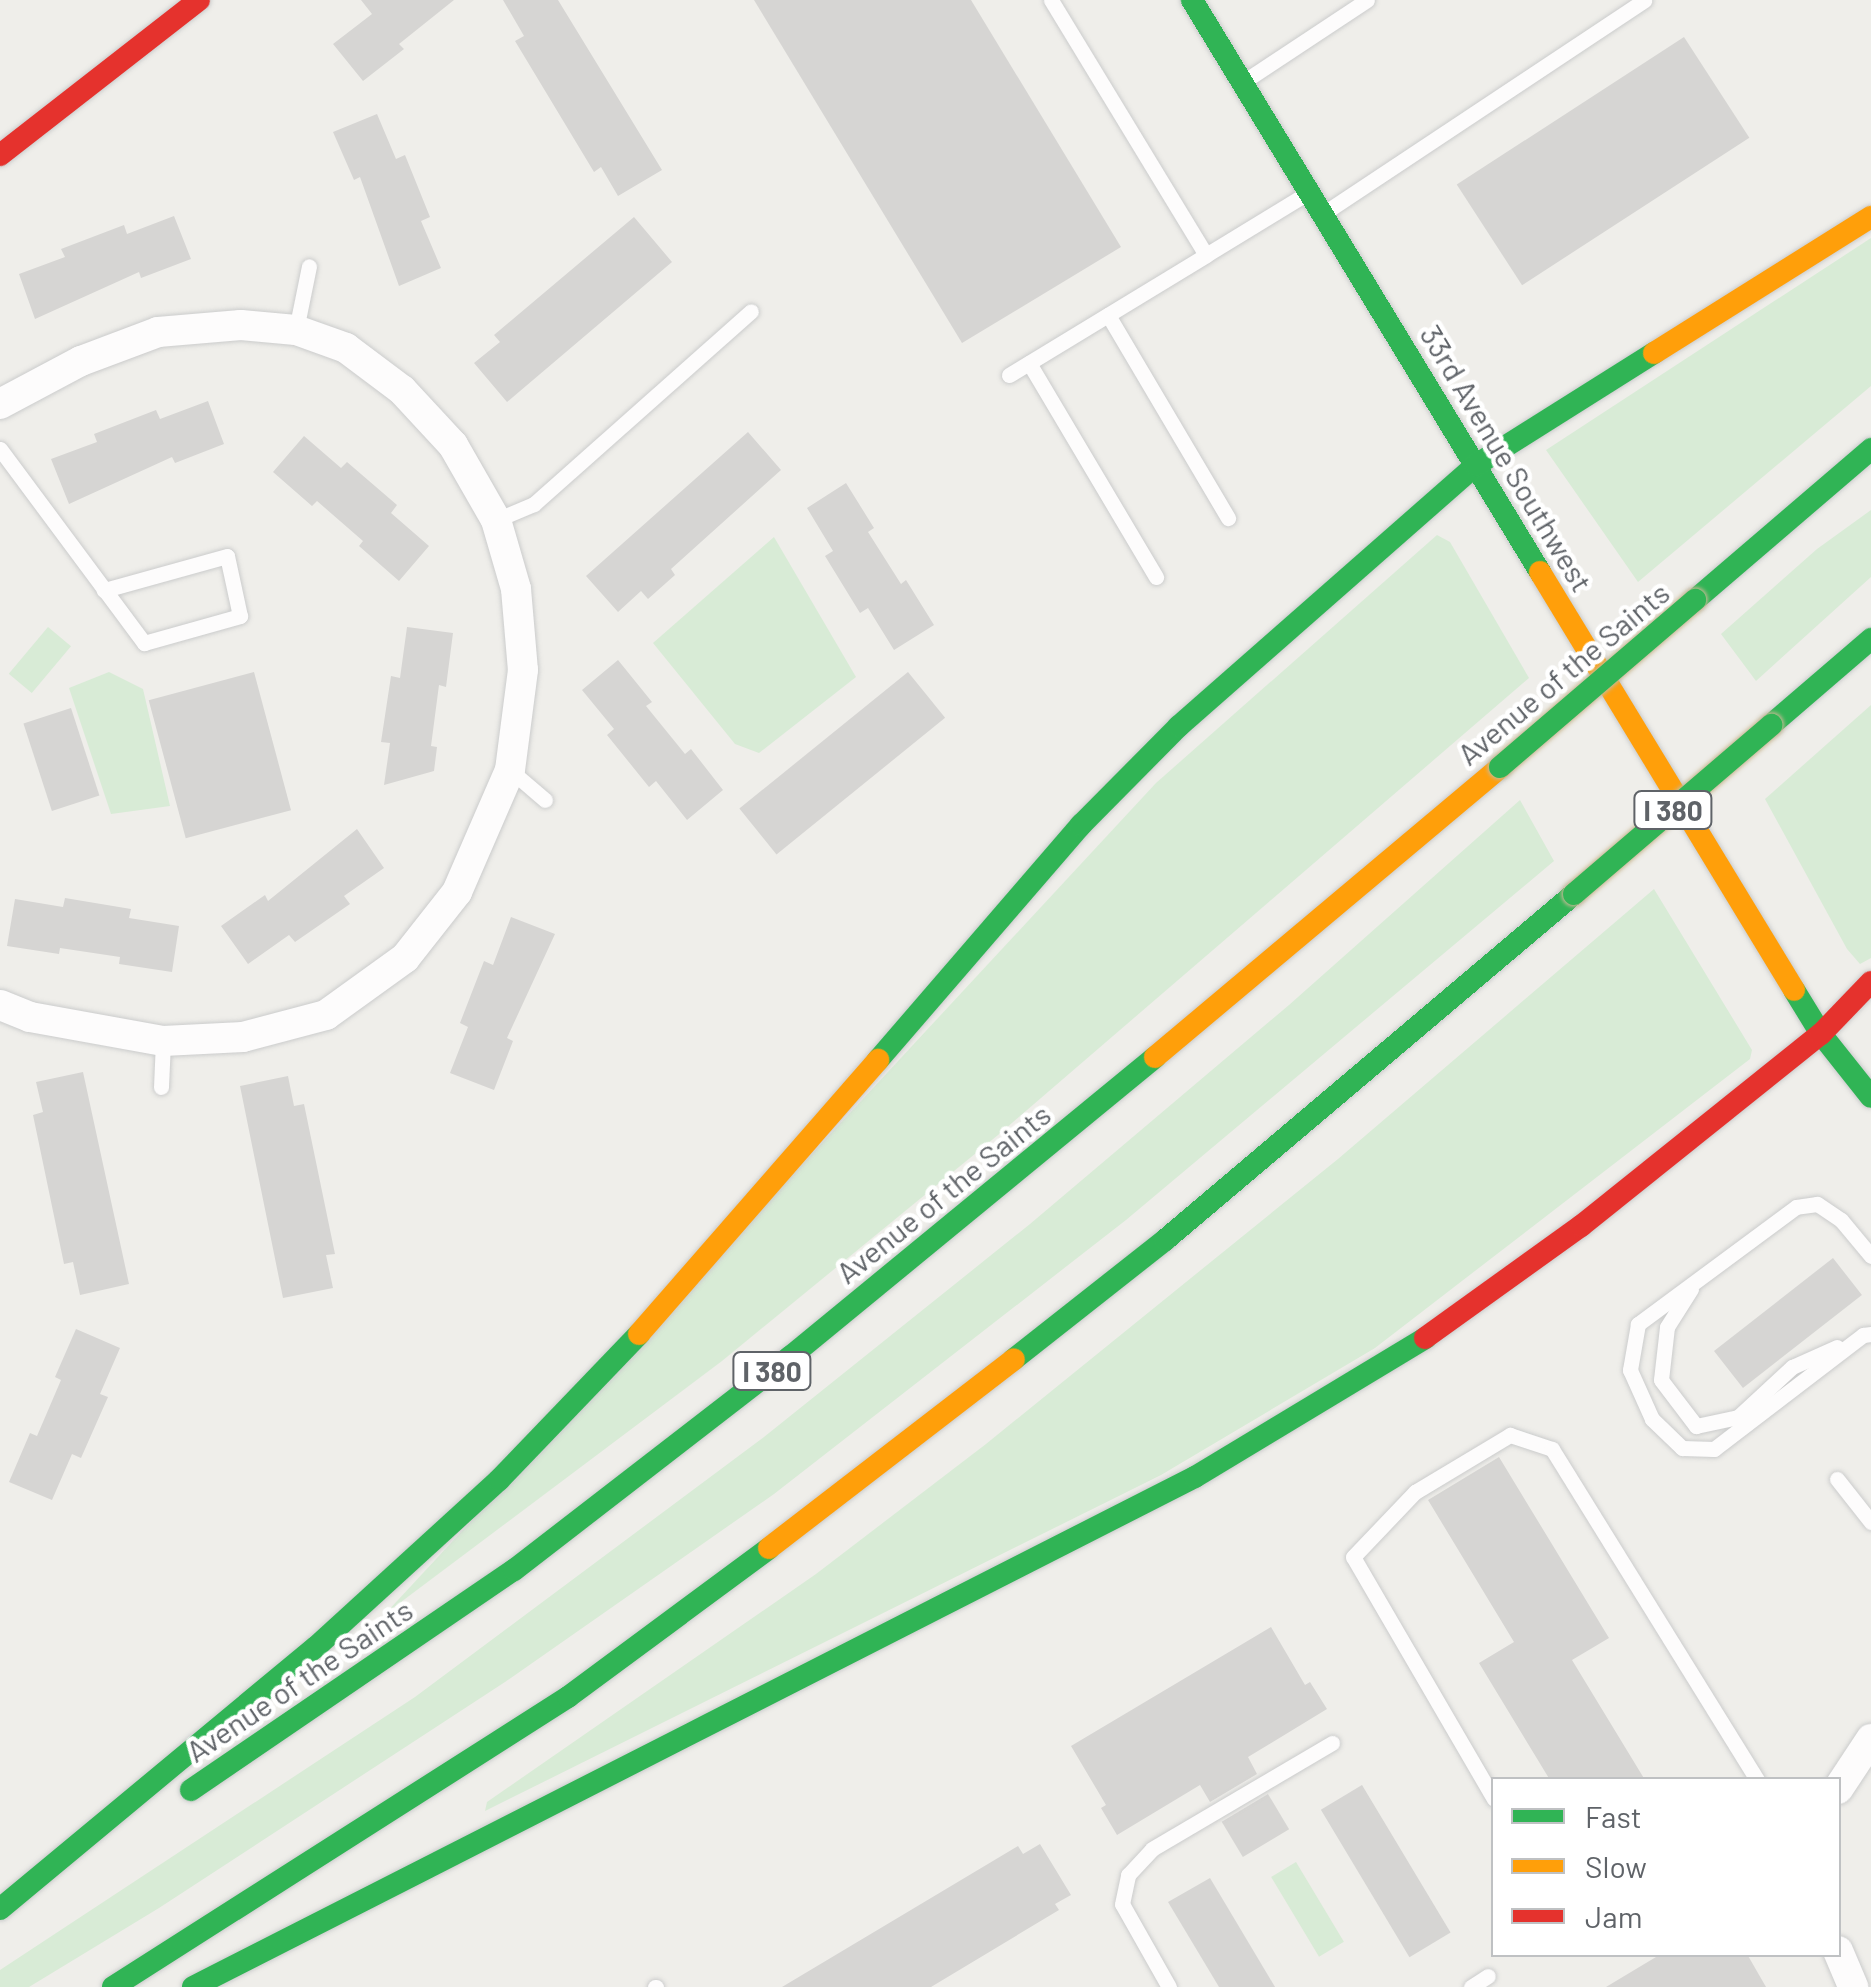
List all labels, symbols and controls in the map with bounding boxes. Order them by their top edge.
street label: 33rd Avenue Southwest [1413,318,1601,598]
street label: Avenue of the Saints [1450,574,1676,772]
road number: I 380 [1633,787,1713,833]
street label: Avenue of the Saints [829,1096,1057,1290]
road number: I 380 [732,1348,812,1394]
street label: Avenue of the Saints [179,1591,419,1769]
legend [1491,1777,1841,1957]
text: Fast [1585,1798,1642,1834]
text: Slow [1585,1848,1647,1884]
text: Jam [1585,1898,1642,1934]

